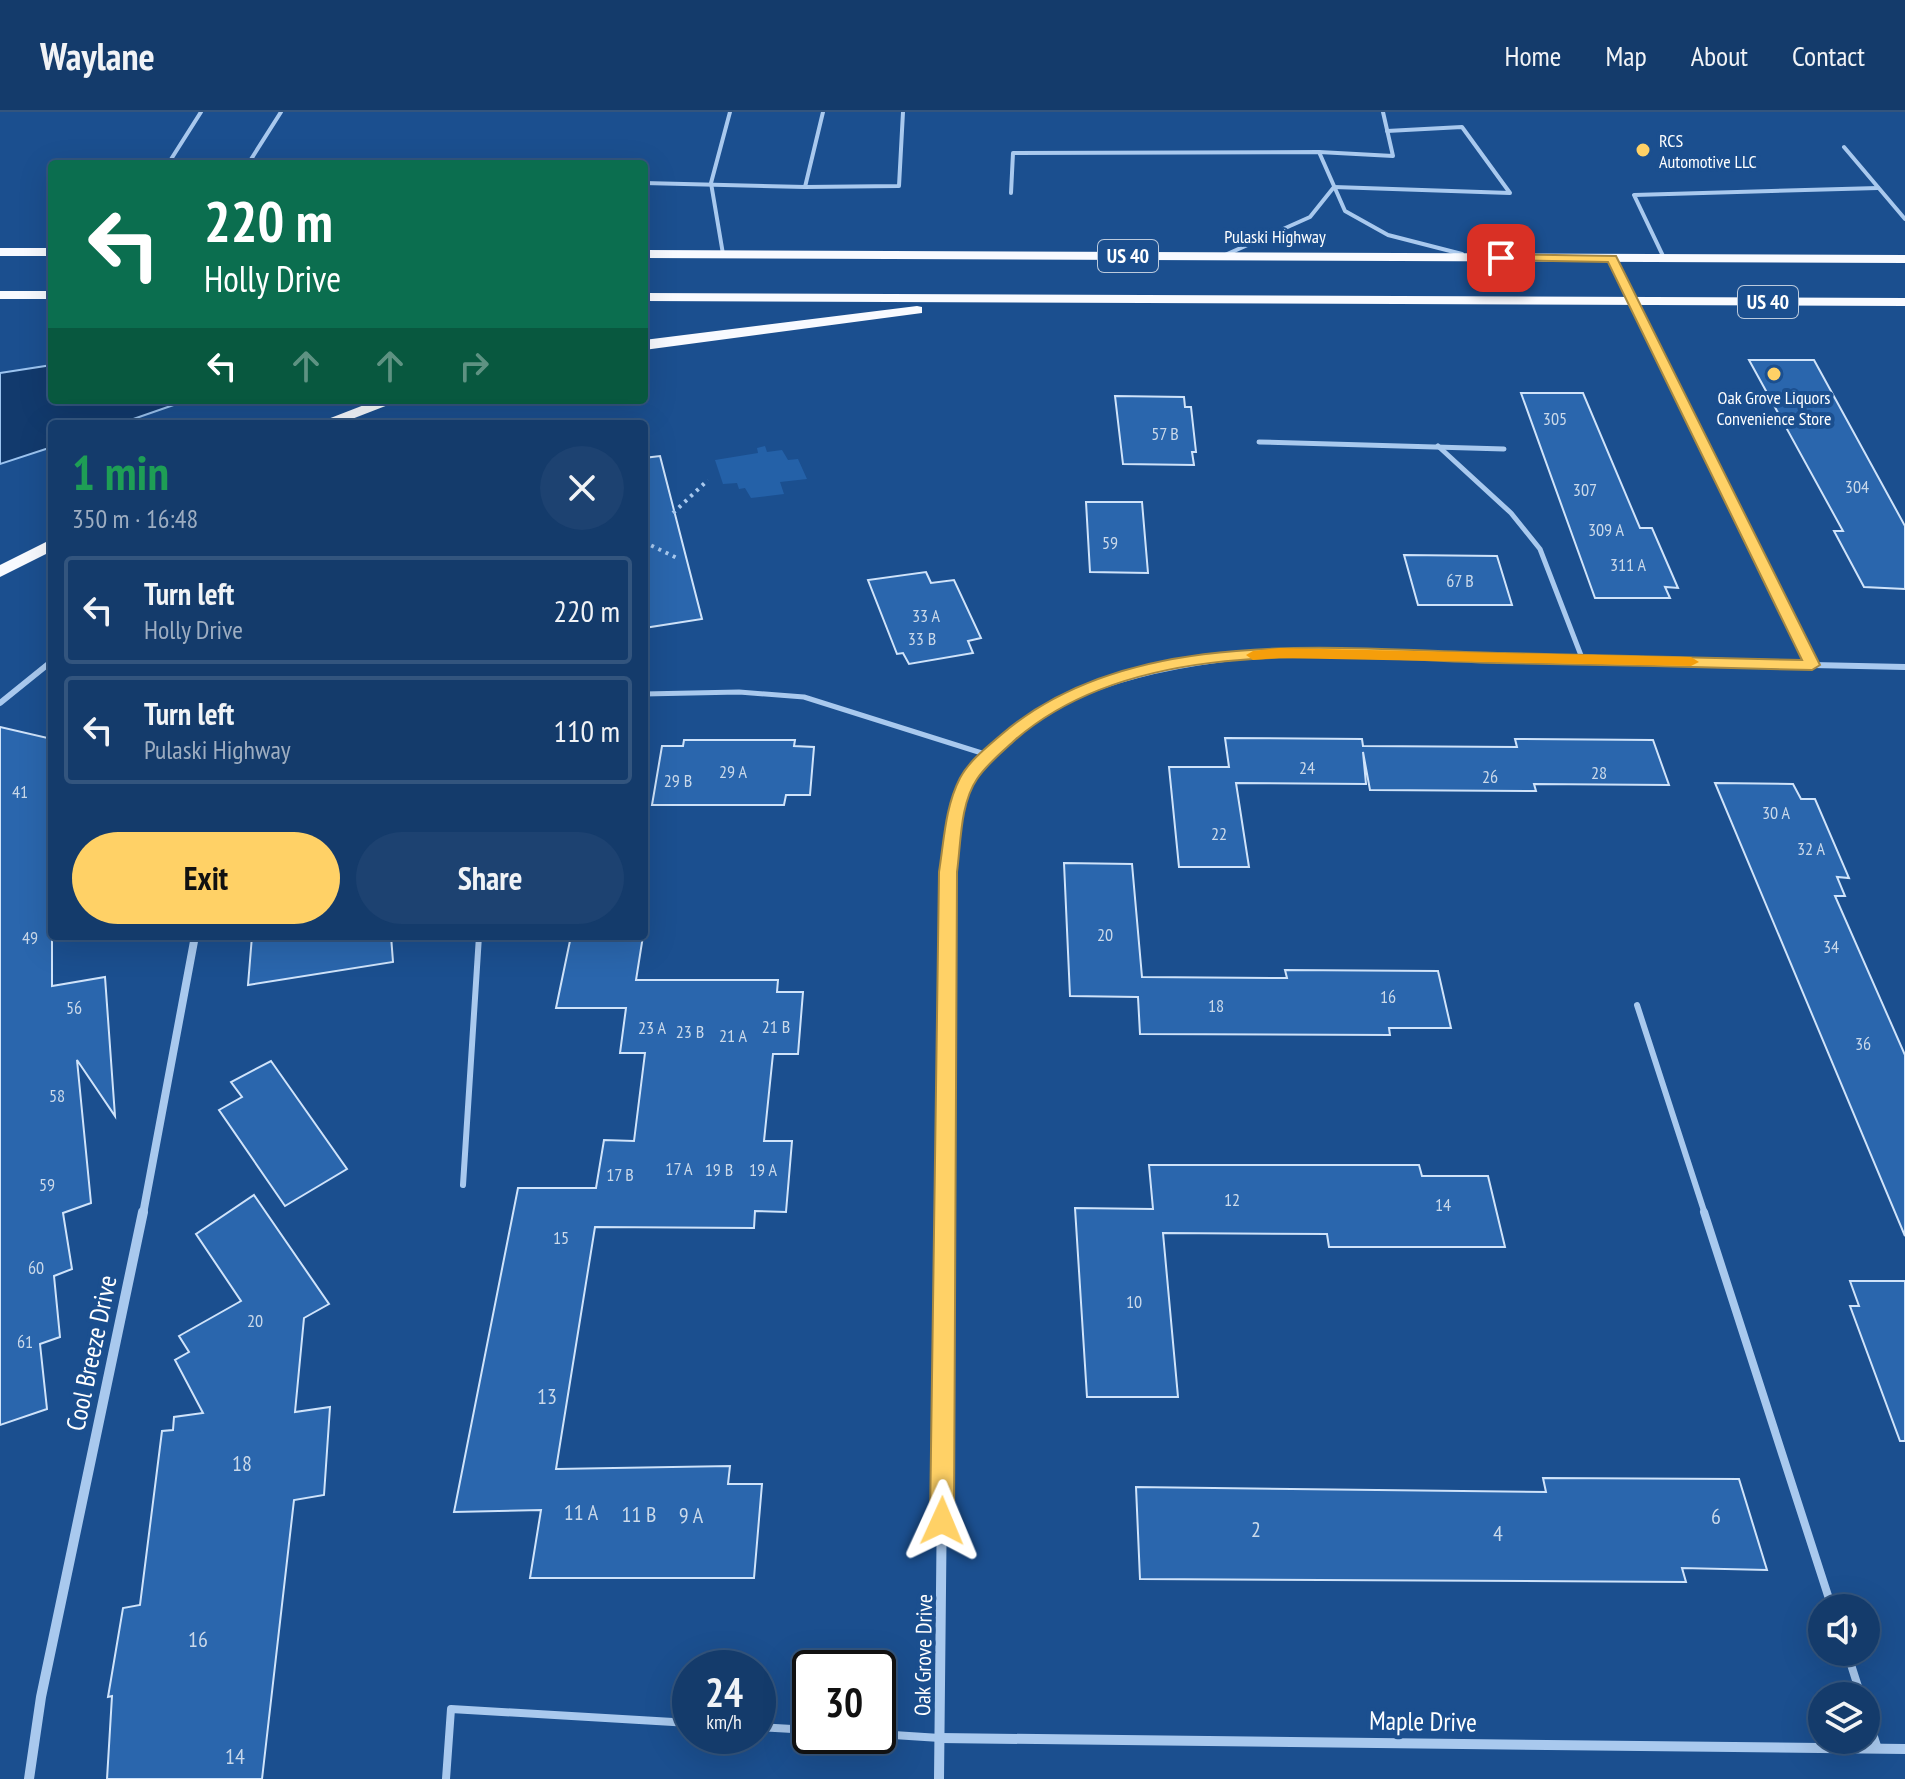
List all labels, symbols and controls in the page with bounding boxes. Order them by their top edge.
text: Waylane [40,31,155,80]
text: Home [1505,37,1561,74]
text: Map [1605,37,1647,74]
text: About [1691,37,1748,74]
text: Contact [1792,37,1865,74]
place label: RCS Automotive LLC [1659,129,1757,173]
marker: RCS Automotive LLC [1634,141,1652,159]
text: 220 m [204,185,333,257]
icon: left [72,192,176,296]
pin [1467,224,1535,292]
street label: Pulaski Highway [1224,225,1326,248]
icon: arrive [1479,236,1523,280]
road number: US 40 [1098,240,1158,272]
text: Holly Drive [204,255,341,302]
road number: US 40 [1738,286,1798,318]
icon: left [200,344,244,388]
icon: ahead [284,344,328,388]
icon: ahead [368,344,412,388]
icon: right [452,344,496,388]
marker: Oak Grove Liquors Convenience Store [1765,365,1783,383]
place label: Oak Grove Liquors Convenience Store [1717,386,1831,430]
house number: 305 [1543,407,1567,430]
house number: 57 B [1151,422,1179,445]
text: 1 min [72,441,169,503]
button: close [540,446,624,530]
house number: 304 [1845,475,1869,498]
house number: 307 [1573,478,1597,501]
text: 350 m · 16:48 [72,502,198,535]
house number: 309 A [1588,518,1625,541]
house number: 59 [1102,531,1118,554]
house number: 311 A [1610,553,1647,576]
house number: 67 B [1446,569,1474,592]
text: Turn left [144,574,234,613]
icon: left [76,588,120,632]
text: 220 m [554,591,620,630]
house number: 33 A [912,604,941,627]
text: Holly Drive [144,613,243,646]
house number: 33 B [908,627,936,650]
text: Turn left [144,694,234,733]
icon: left [76,708,120,752]
text: 110 m [554,711,620,750]
text: Pulaski Highway [144,733,291,766]
house number: 24 [1299,756,1315,779]
house number: 29 A [719,760,748,783]
house number: 28 [1591,761,1607,784]
house number: 26 [1482,765,1498,788]
house number: 29 B [664,769,692,792]
house number: 41 [12,780,28,803]
house number: 30 A [1762,801,1791,824]
house number: 22 [1211,822,1227,845]
button: Exit [72,832,340,924]
button: Share [356,832,624,924]
house number: 32 A [1797,837,1826,860]
house number: 20 [1097,923,1113,946]
house number: 49 [22,926,38,949]
house number: 34 [1823,935,1839,958]
house number: 16 [1380,985,1396,1008]
house number: 18 [1208,994,1224,1017]
house number: 56 [66,996,82,1019]
house number: 21 B [762,1015,790,1038]
house number: 23 A [638,1016,667,1039]
house number: 23 B [676,1020,704,1043]
house number: 21 A [719,1024,748,1047]
house number: 36 [1855,1032,1871,1055]
house number: 58 [49,1084,65,1107]
house number: 17 A [665,1157,693,1180]
house number: 19 B [705,1158,733,1181]
house number: 19 A [749,1158,778,1181]
house number: 17 B [606,1163,634,1186]
house number: 59 [39,1173,55,1196]
house number: 12 [1224,1188,1240,1211]
house number: 14 [1435,1193,1451,1216]
house number: 15 [553,1226,569,1249]
house number: 60 [28,1256,44,1279]
street label: Cool Breeze Drive [58,1272,124,1434]
house number: 10 [1126,1290,1142,1313]
house number: 20 [247,1309,263,1332]
house number: 61 [17,1330,33,1353]
house number: 13 [537,1382,557,1410]
house number: 18 [232,1449,252,1477]
position arrow [900,1479,984,1563]
house number: 11 A [564,1498,599,1526]
house number: 11 B [622,1500,656,1528]
house number: 9 A [679,1501,704,1529]
house number: 6 [1711,1502,1721,1530]
house number: 2 [1251,1515,1261,1543]
house number: 4 [1493,1519,1503,1547]
street label: Oak Grove Drive [908,1594,938,1716]
map controls [1808,1594,1880,1754]
button: sound [1808,1594,1880,1666]
house number: 16 [188,1625,208,1653]
speed limit sign: 30 [792,1650,896,1754]
text: 24 [705,1666,743,1718]
button: layers [1808,1682,1880,1754]
street label: Maple Drive [1369,1704,1477,1738]
text: km/h [706,1709,742,1735]
house number: 14 [225,1742,245,1770]

